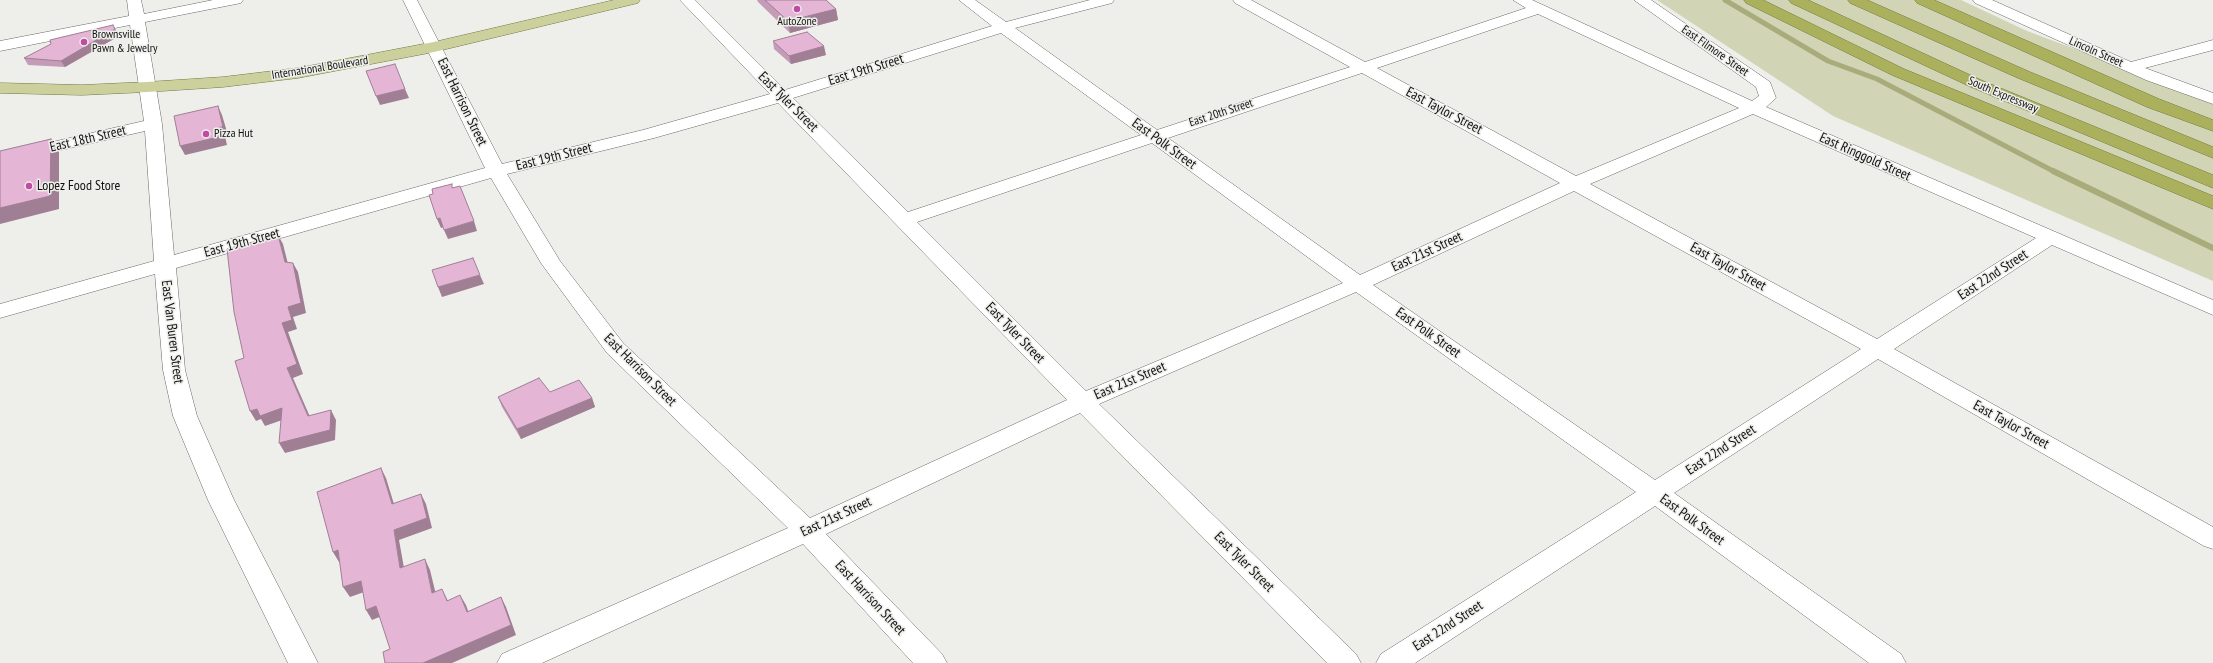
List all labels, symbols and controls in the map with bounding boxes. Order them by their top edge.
marker: AutoZone [792,4,802,14]
place label: AutoZone [777,15,817,29]
street label: East Filmore Street [1679,22,1751,80]
place label: Brownsville Pawn & Jewelry [92,28,157,56]
street label: Lincoln Street [2067,34,2125,70]
marker: Brownsville Pawn & Jewelry [79,37,89,47]
street label: East 19th Street [826,51,906,89]
street label: International Boulevard [271,53,369,83]
street label: East Harrison Street [433,55,491,149]
street label: East Tyler Street [754,68,822,136]
street label: South Expressway [1966,74,2040,116]
street label: East Taylor Street [1403,84,1485,138]
street label: East 20th Street [1187,96,1255,130]
street label: East Polk Street [1128,115,1200,173]
street label: East 18th Street [48,122,128,156]
place label: Pizza Hut [214,127,253,141]
marker: Pizza Hut [201,129,211,139]
street label: East Ringgold Street [1817,129,1913,185]
street label: East 19th Street [514,139,594,175]
place label: Lopez Food Store [37,178,120,194]
marker: Lopez Food Store [24,181,34,191]
street label: East 19th Street [202,225,282,261]
street label: East 21st Street [1389,228,1465,276]
street label: East Taylor Street [1687,239,1769,295]
street label: East 22nd Street [1955,246,2031,304]
street label: East Van Buren Street [157,279,187,385]
street label: East Tyler Street [982,299,1048,367]
street label: East Polk Street [1392,304,1464,362]
street label: East Harrison Street [600,330,680,410]
street label: East 21st Street [1092,358,1168,404]
street label: East Taylor Street [1970,397,2052,453]
street label: East 22nd Street [1683,421,1759,479]
street label: East Polk Street [1656,491,1728,549]
street label: East 21st Street [798,493,874,541]
street label: East Tyler Street [1210,528,1278,596]
street label: East Harrison Street [831,557,909,639]
street label: East 22nd Street [1410,597,1486,655]

